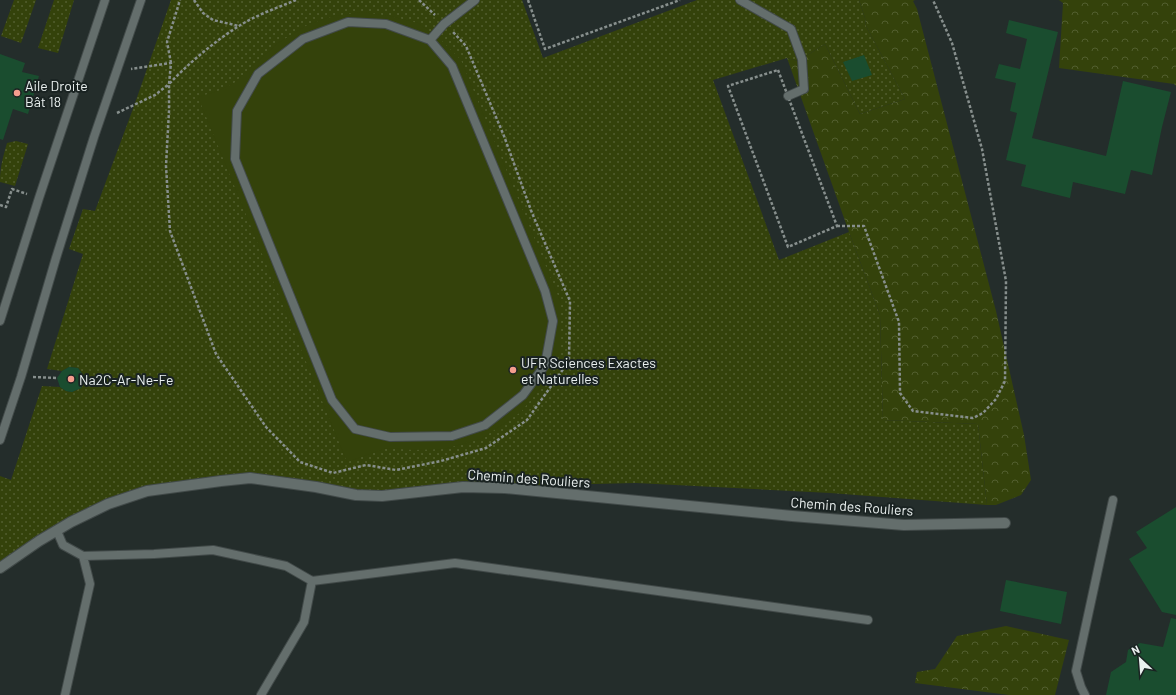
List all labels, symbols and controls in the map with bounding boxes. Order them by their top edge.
place label: Aile Droite Bât 18 [25,77,88,110]
marker: Aile Droite Bât 18 [12,88,22,98]
place label: UFR Sciences Exactes et Naturelles [521,354,656,387]
marker: UFR Sciences Exactes et Naturelles [508,365,518,375]
place label: Na2C-Ar-Ne-Fe [79,371,173,388]
marker: Na2C-Ar-Ne-Fe [66,374,76,384]
street label: Chemin des Rouliers [467,465,591,491]
street label: Chemin des Rouliers [790,493,914,519]
north arrow [1120,639,1160,679]
text: N [1129,642,1142,657]

